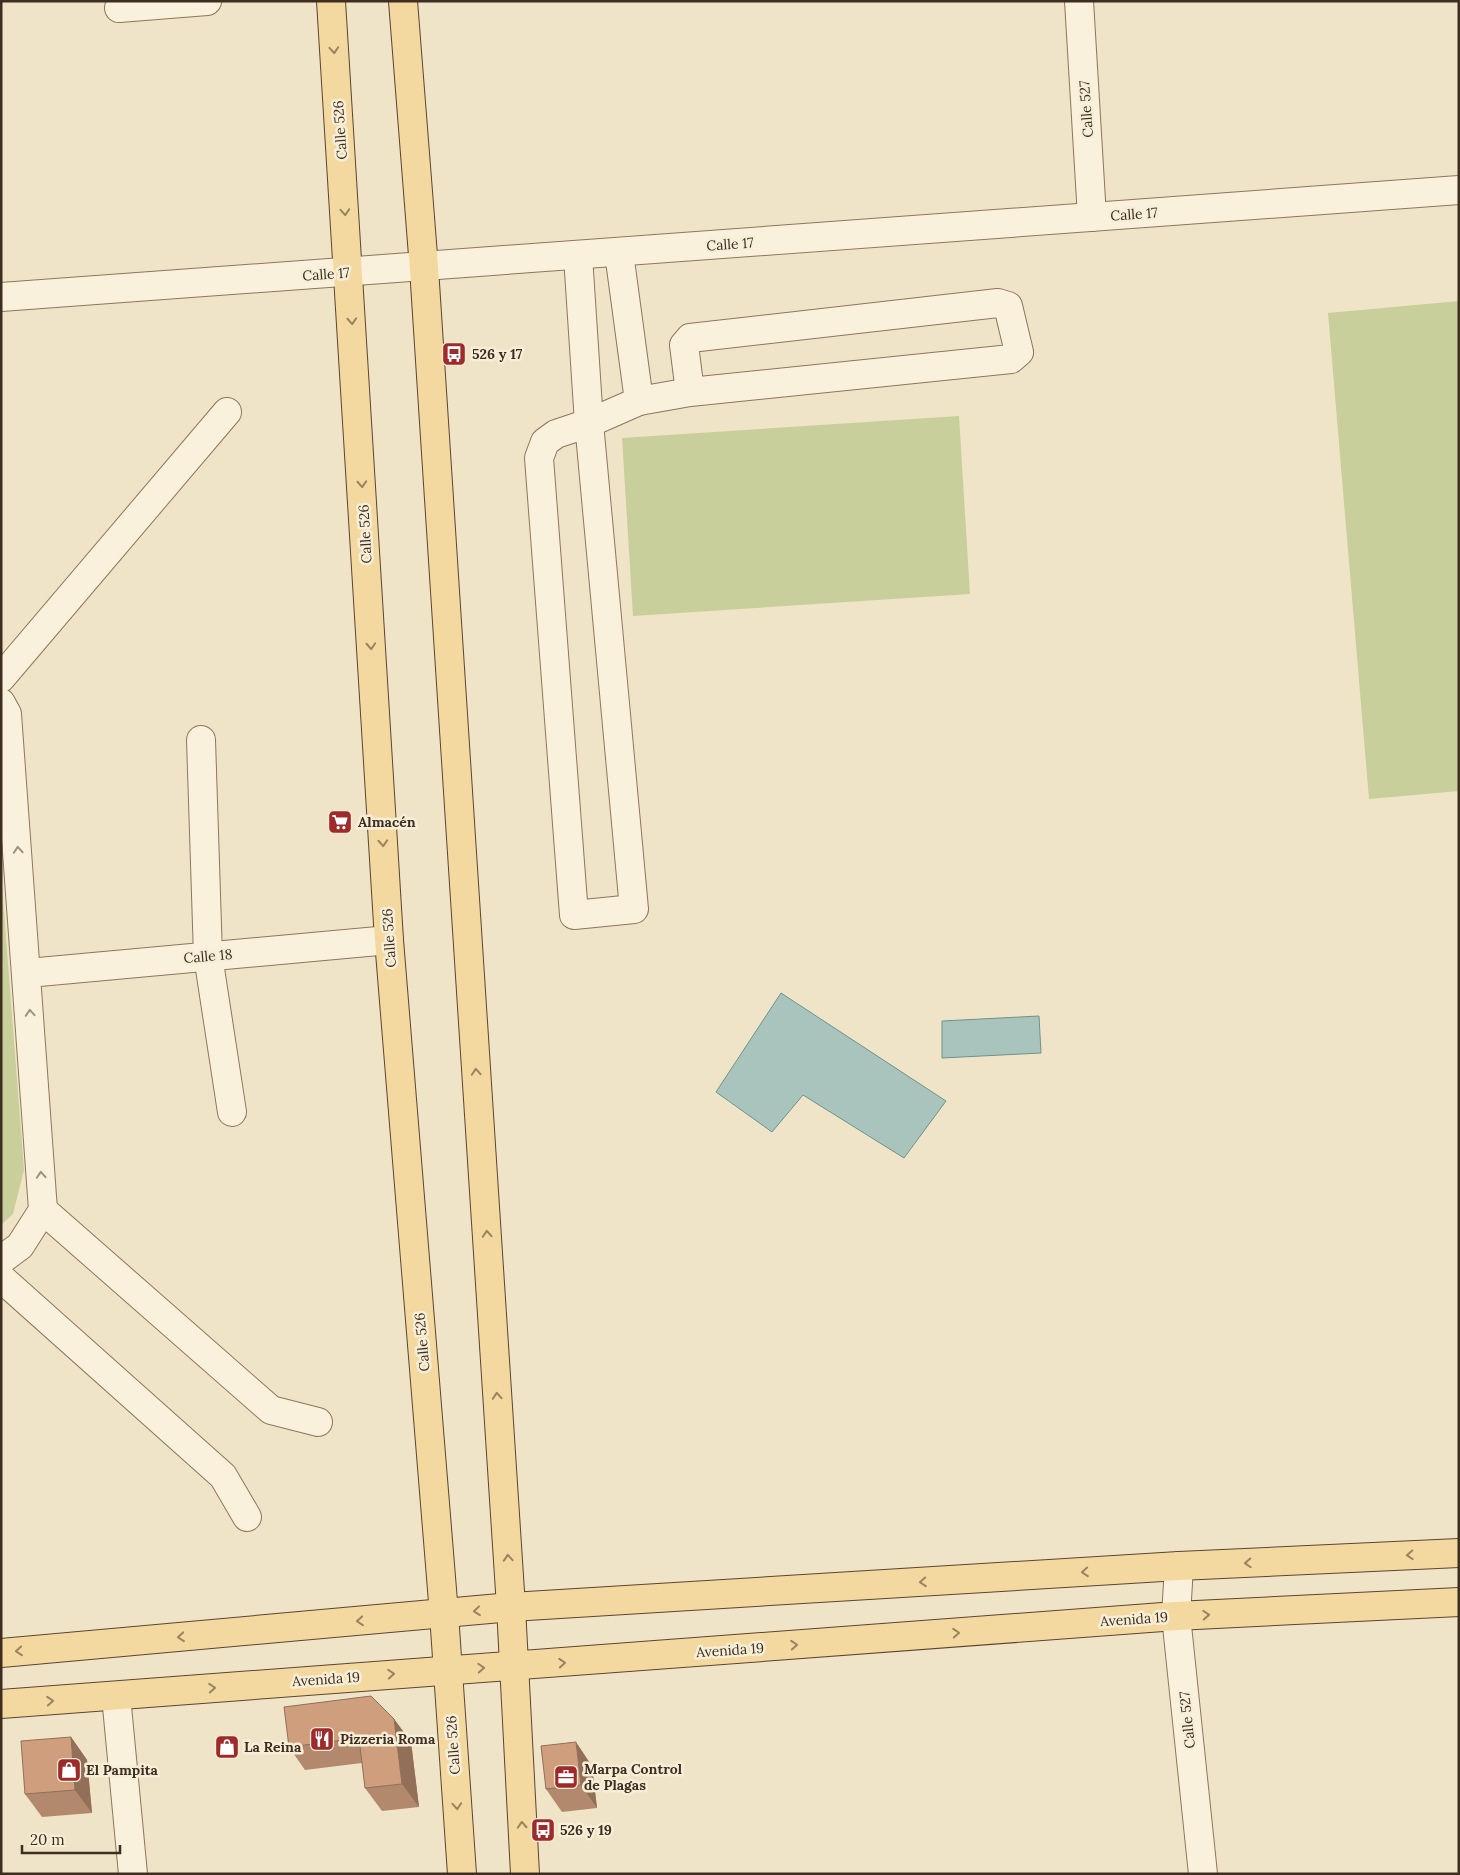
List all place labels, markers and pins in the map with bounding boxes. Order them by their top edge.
bus stop icon: 526 y 17 [441,341,467,367]
place label: 526 y 17 [472,345,523,363]
supermarket icon: Almacén [327,809,353,835]
place label: Almacén [358,813,416,831]
restaurant icon: Pizzeria Roma [309,1726,335,1752]
place label: Pizzeria Roma [340,1730,436,1748]
shop icon: La Reina [214,1734,240,1760]
place label: La Reina [244,1738,302,1756]
shop icon: El Pampita [56,1757,82,1783]
place label: Marpa Control de Plagas [584,1760,683,1794]
place label: El Pampita [86,1761,158,1779]
office icon: Marpa Control de Plagas [553,1764,579,1790]
bus stop icon: 526 y 19 [530,1817,556,1843]
place label: 526 y 19 [560,1821,612,1839]

